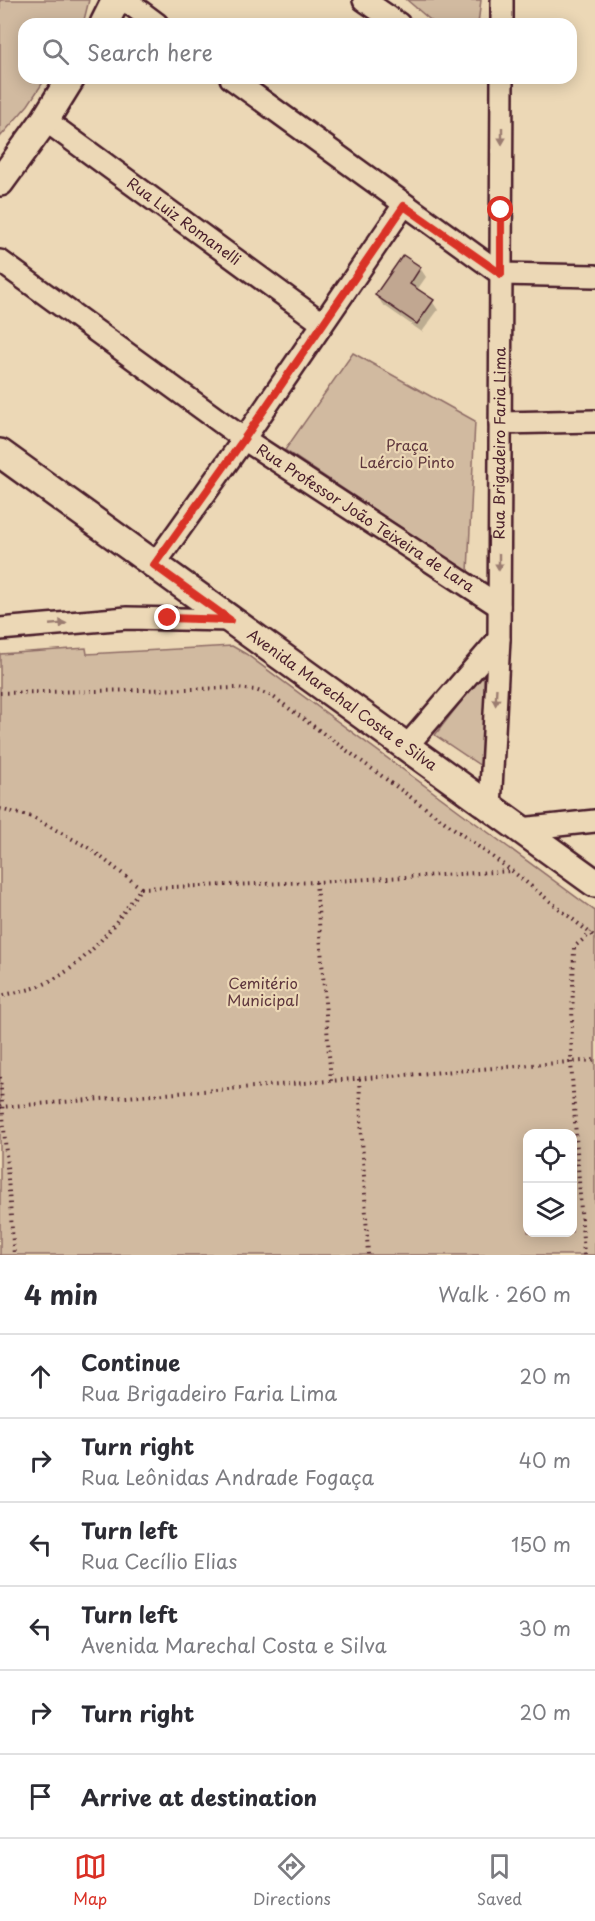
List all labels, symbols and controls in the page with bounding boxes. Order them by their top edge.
search box [18,18,577,84]
icon: search [39,35,72,68]
text: Search here [87,35,213,68]
one-way arrow [497,127,507,146]
street label: Rua Luiz Romanelli [123,171,246,270]
route start [487,196,513,222]
street label: Rua Brigadeiro Faria Lima [487,347,511,539]
park label: Praça Laércio Pinto [360,433,454,473]
street label: Rua Professor João Teixeira de Lara [252,437,480,597]
one-way arrow [495,553,504,572]
route end [154,604,180,630]
one-way arrow [49,619,68,629]
street label: Avenida Marechal Costa e Silva [243,622,443,776]
one-way arrow [491,687,501,706]
park label: Cemitério Municipal [227,971,299,1011]
map controls [523,1129,577,1237]
button: locate [523,1129,577,1183]
button: layers [523,1183,577,1237]
text: 4 min [24,1275,98,1314]
text: Walk · 260 m [438,1279,571,1309]
text: Continue [81,1345,180,1378]
icon: ahead [24,1360,57,1393]
text: 20 m [519,1361,571,1391]
text: Rua Brigadeiro Faria Lima [81,1378,337,1408]
text: Turn right [81,1429,194,1462]
icon: right [24,1444,57,1477]
text: 40 m [519,1445,571,1475]
text: Rua Leônidas Andrade Fogaça [81,1462,374,1492]
text: Turn left [81,1513,178,1546]
icon: left [24,1528,57,1561]
text: 150 m [511,1529,571,1559]
text: Rua Cecílio Elias [81,1546,237,1576]
text: Turn left [81,1597,178,1630]
icon: left [24,1612,57,1645]
text: 30 m [518,1613,571,1643]
text: Avenida Marechal Costa e Silva [81,1630,387,1660]
icon: right [24,1696,57,1729]
text: Turn right [81,1696,194,1729]
text: 20 m [519,1697,571,1727]
icon: arrive [24,1780,57,1813]
text: Arrive at destination [81,1780,317,1813]
tab: Map [73,1850,107,1910]
tab: Directions [253,1850,331,1910]
tab: Saved [477,1850,522,1910]

